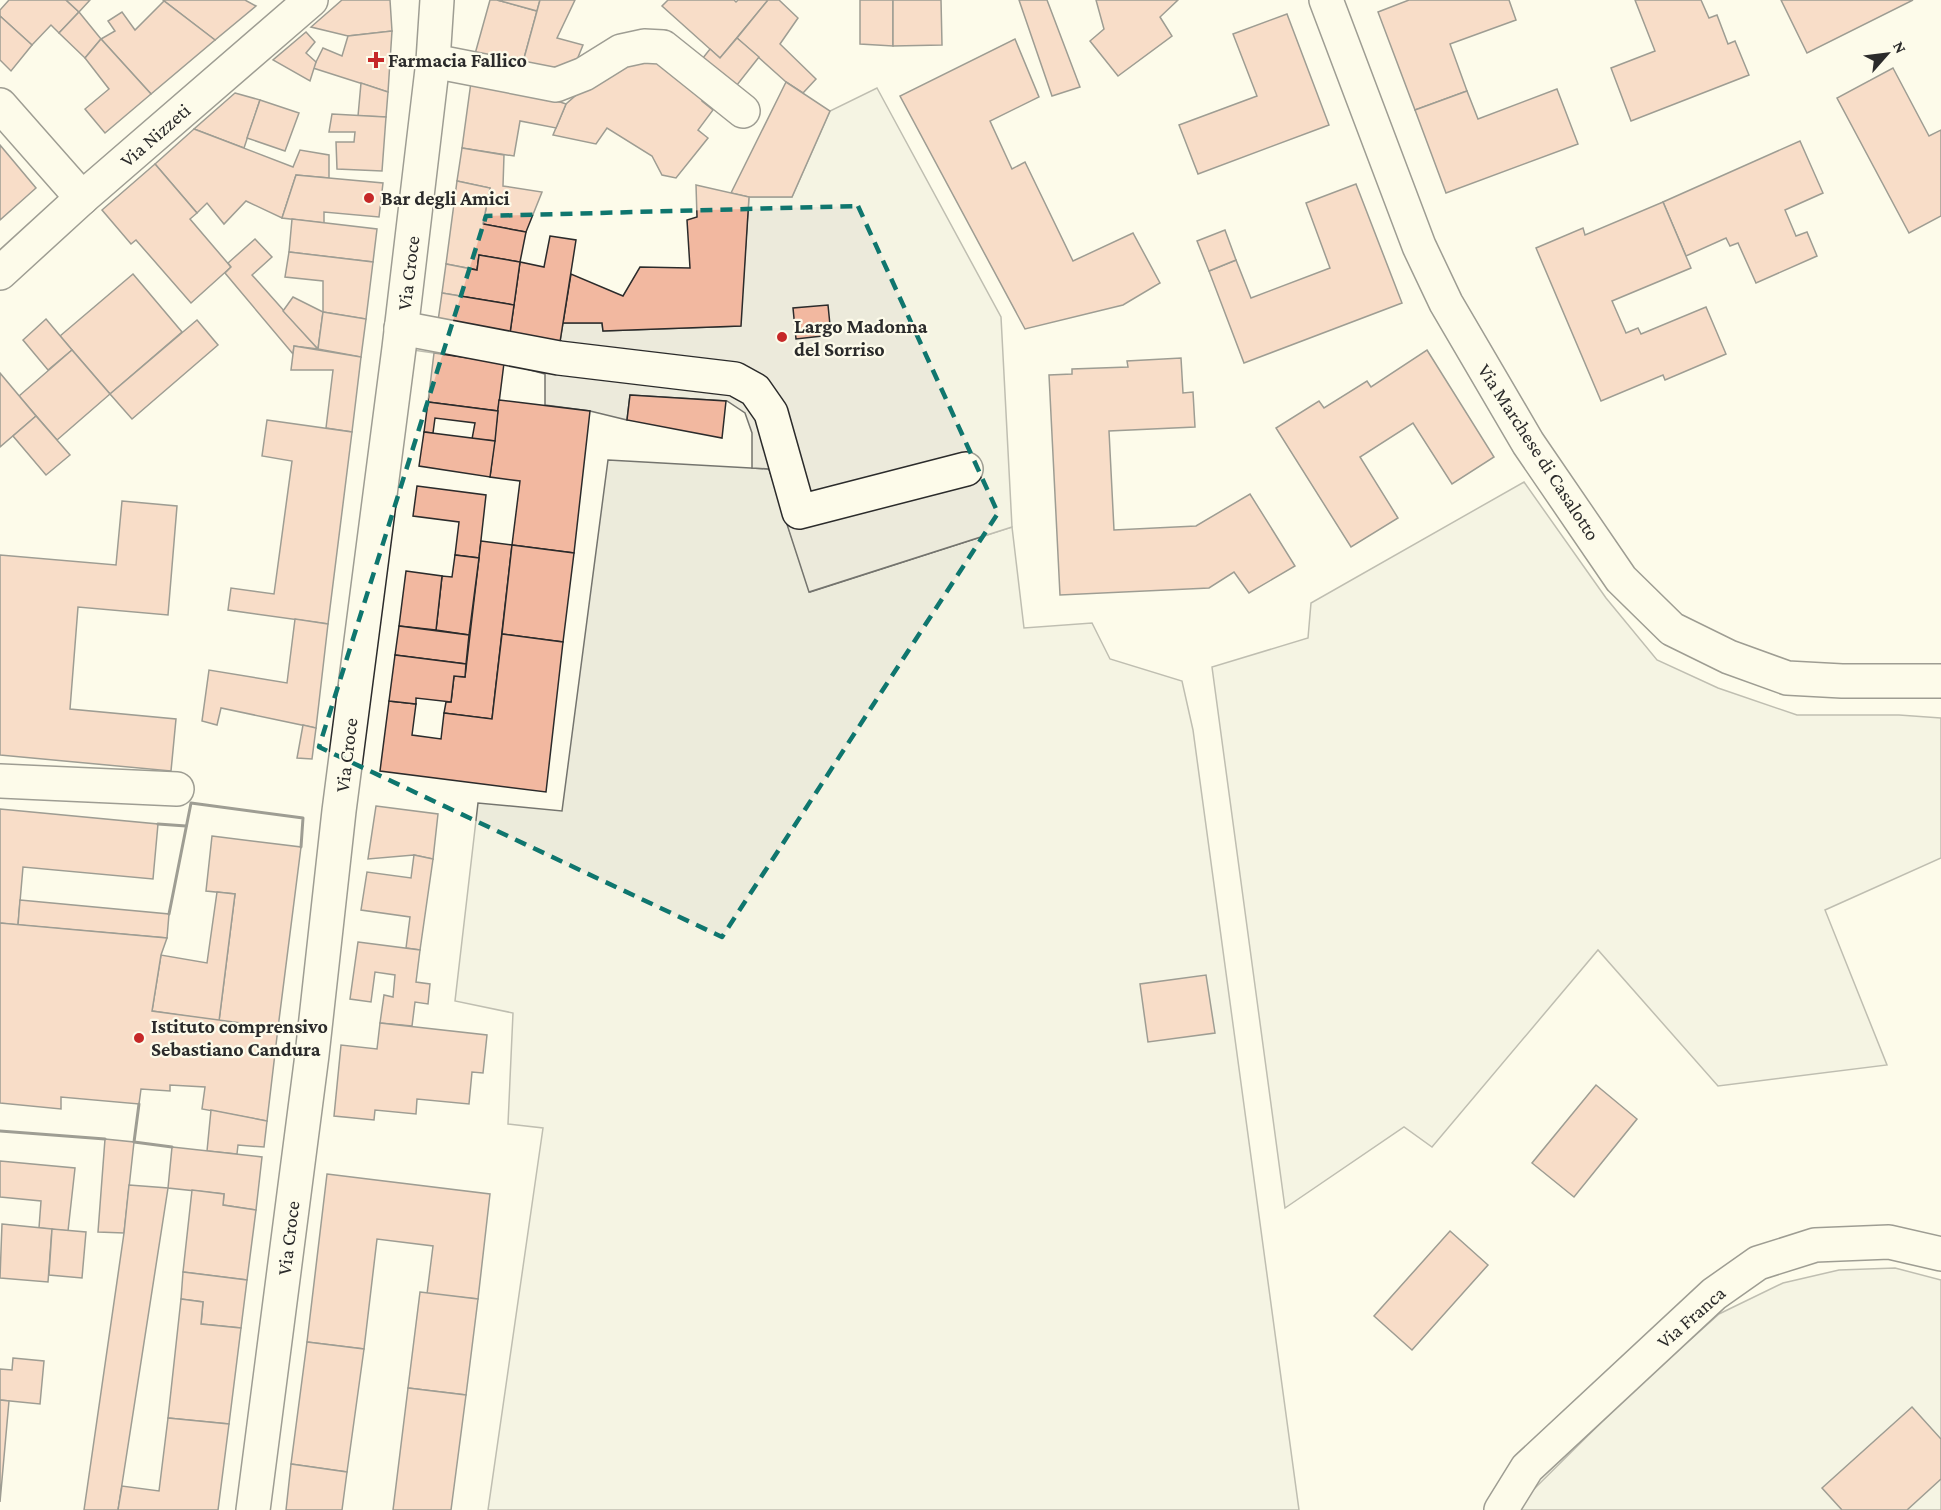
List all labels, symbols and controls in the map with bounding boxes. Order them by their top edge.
north arrow [1857,24,1917,84]
text: N [1890,38,1910,56]
place label: Farmacia Fallico [388,49,527,71]
marker: Farmacia Fallico [369,53,383,67]
street label: Via Nizzeti [116,99,194,171]
place label: Bar degli Amici [381,187,510,209]
marker: Bar degli Amici [362,191,376,205]
street label: Via Croce [393,234,423,311]
place label: Largo Madonna del Sorriso [794,315,928,360]
marker: Largo Madonna del Sorriso [775,330,789,344]
street label: Via Marchese di Casalotto [1474,360,1604,544]
street label: Via Croce [331,716,361,793]
place label: Istituto comprensivo Sebastiano Candura [151,1015,328,1060]
marker: Istituto comprensivo Sebastiano Candura [132,1031,146,1045]
street label: Via Croce [273,1199,303,1276]
street label: Via Franca [1652,1281,1730,1353]

